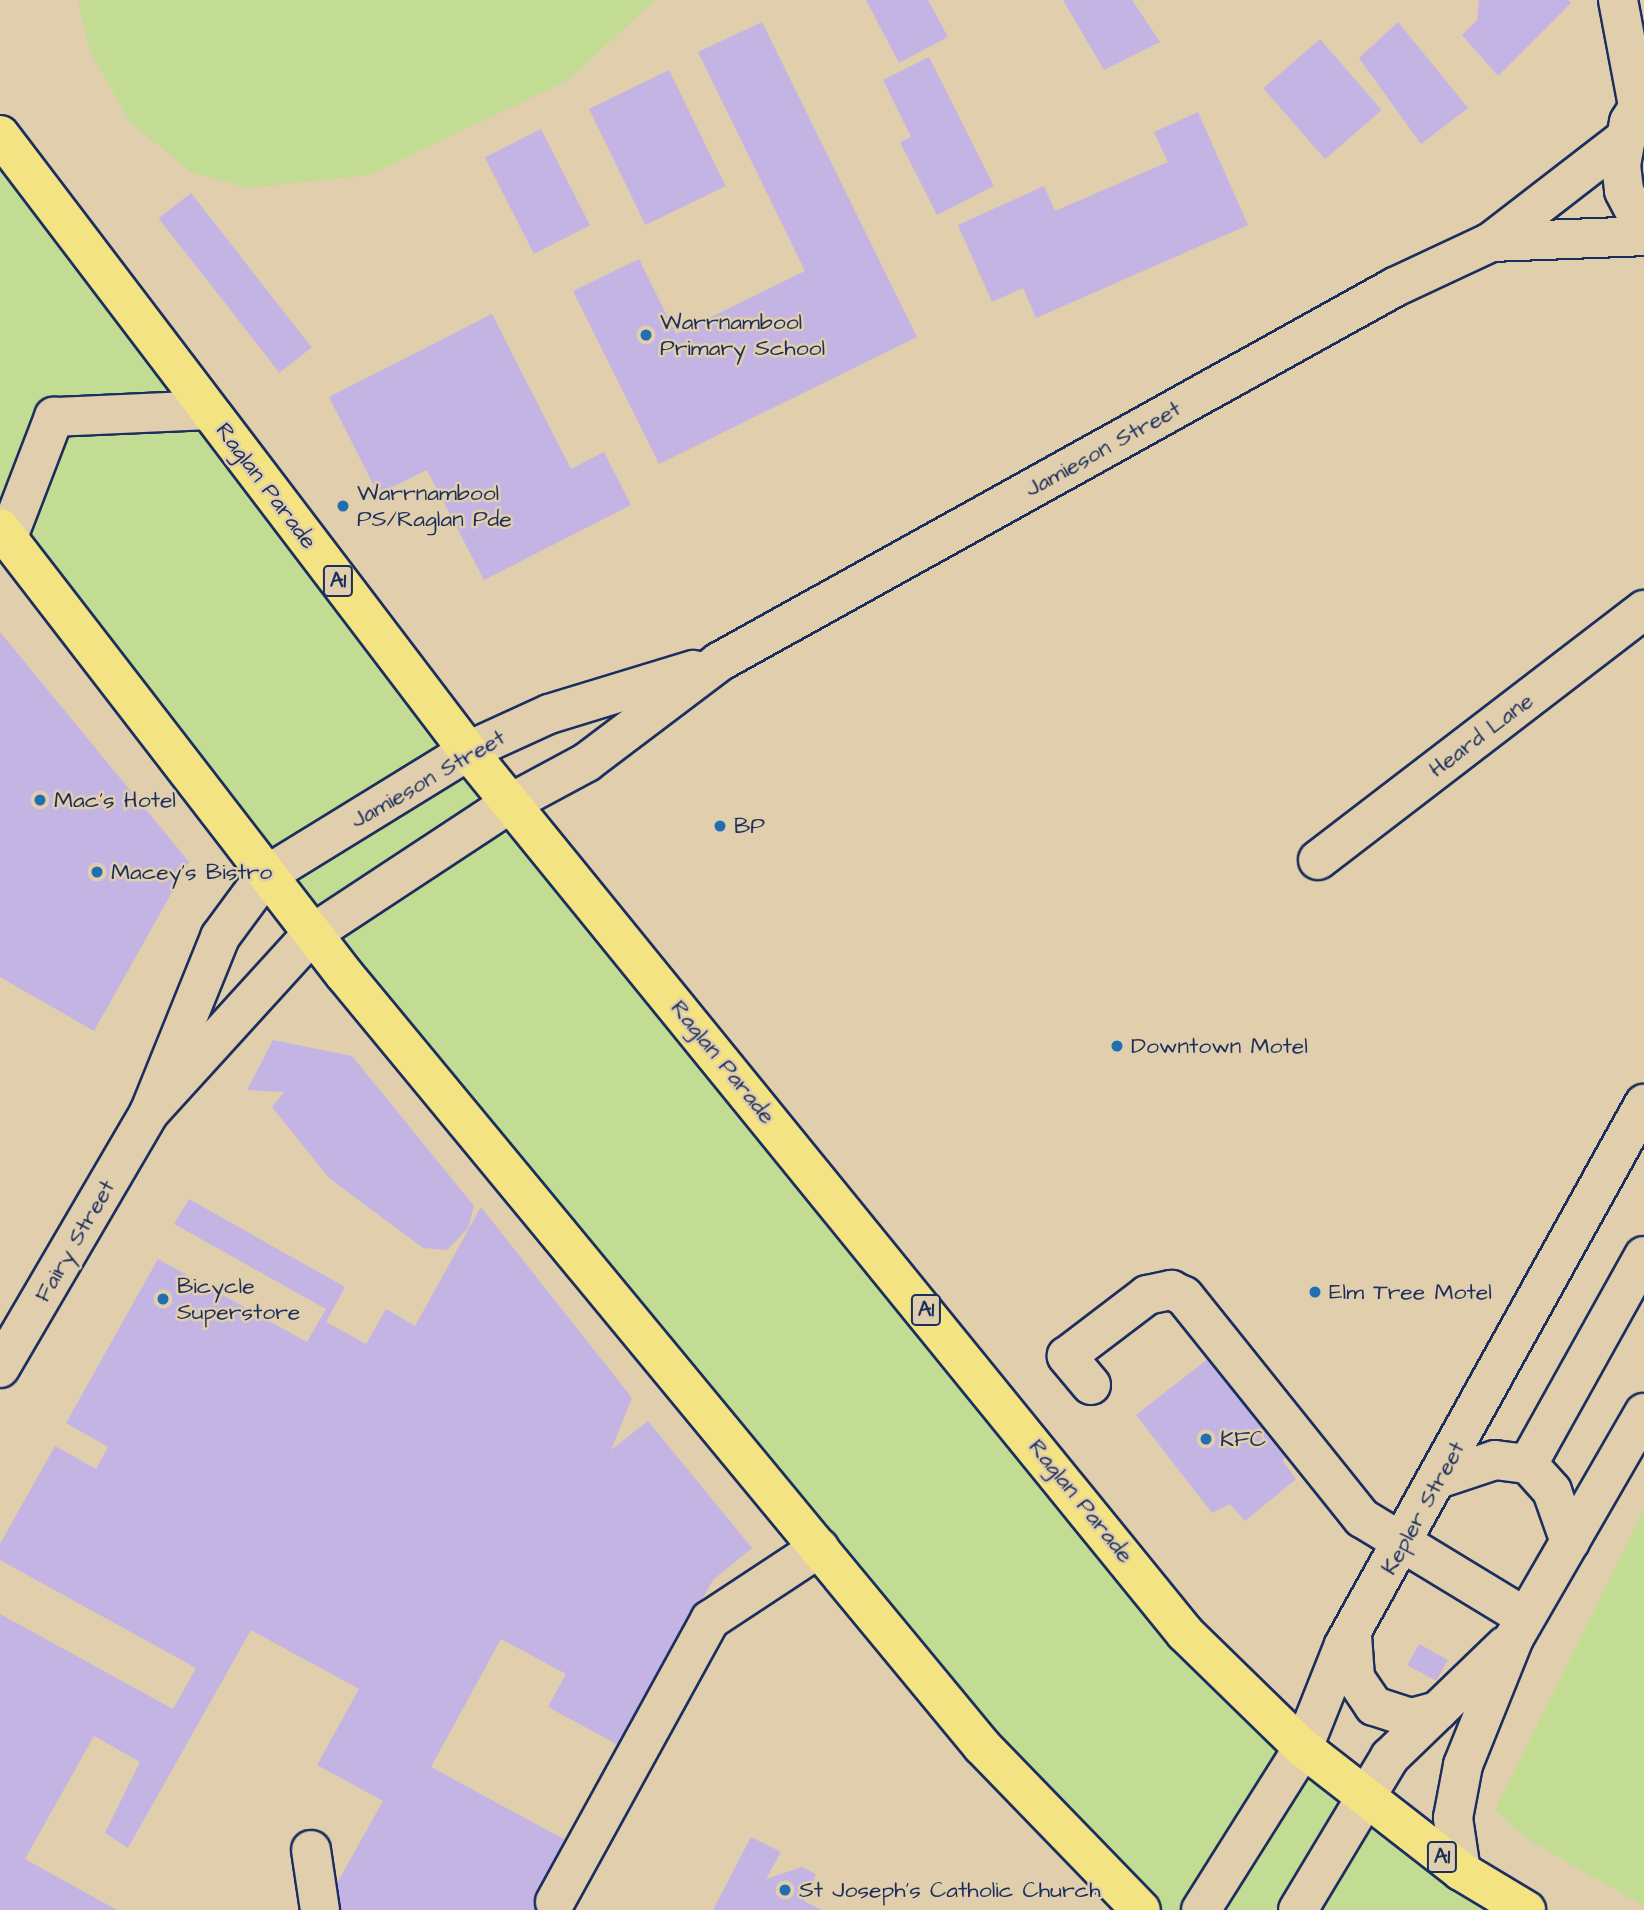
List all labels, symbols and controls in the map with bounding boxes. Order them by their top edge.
place label: Warrnambool Primary School [660,308,825,362]
marker: Warrnambool Primary School [638,327,654,343]
street label: Jamieson Street [1020,395,1186,503]
street label: Raglan Parade [210,417,322,555]
place label: Warrnambool PS/Raglan Pde [357,479,512,533]
marker: Warrnambool PS/Raglan Pde [335,498,351,514]
road number: A1 [322,564,354,598]
street label: Heard Lane [1423,687,1539,783]
street label: Jamieson Street [346,724,510,834]
place label: Mac's Hotel [54,786,176,814]
marker: Mac's Hotel [32,792,48,808]
place label: BP [734,812,765,840]
marker: BP [712,818,728,834]
place label: Macey's Bistro [111,858,272,886]
marker: Macey's Bistro [89,864,105,880]
street label: Raglan Parade [665,995,781,1129]
place label: Downtown Motel [1131,1032,1308,1060]
marker: Downtown Motel [1109,1038,1125,1054]
street label: Fairy Street [29,1175,121,1307]
place label: Bicycle Superstore [177,1272,300,1326]
place label: Elm Tree Motel [1329,1278,1492,1306]
marker: Elm Tree Motel [1307,1284,1323,1300]
marker: Bicycle Superstore [155,1291,171,1307]
road number: A1 [910,1292,942,1328]
place label: KFC [1220,1425,1266,1453]
marker: KFC [1198,1431,1214,1447]
street label: Raglan Parade [1023,1434,1139,1568]
street label: Kepler Street [1375,1437,1471,1579]
road number: A1 [1426,1840,1458,1874]
place label: St Joseph's Catholic Church [799,1876,1101,1904]
marker: St Joseph's Catholic Church [777,1882,793,1898]

